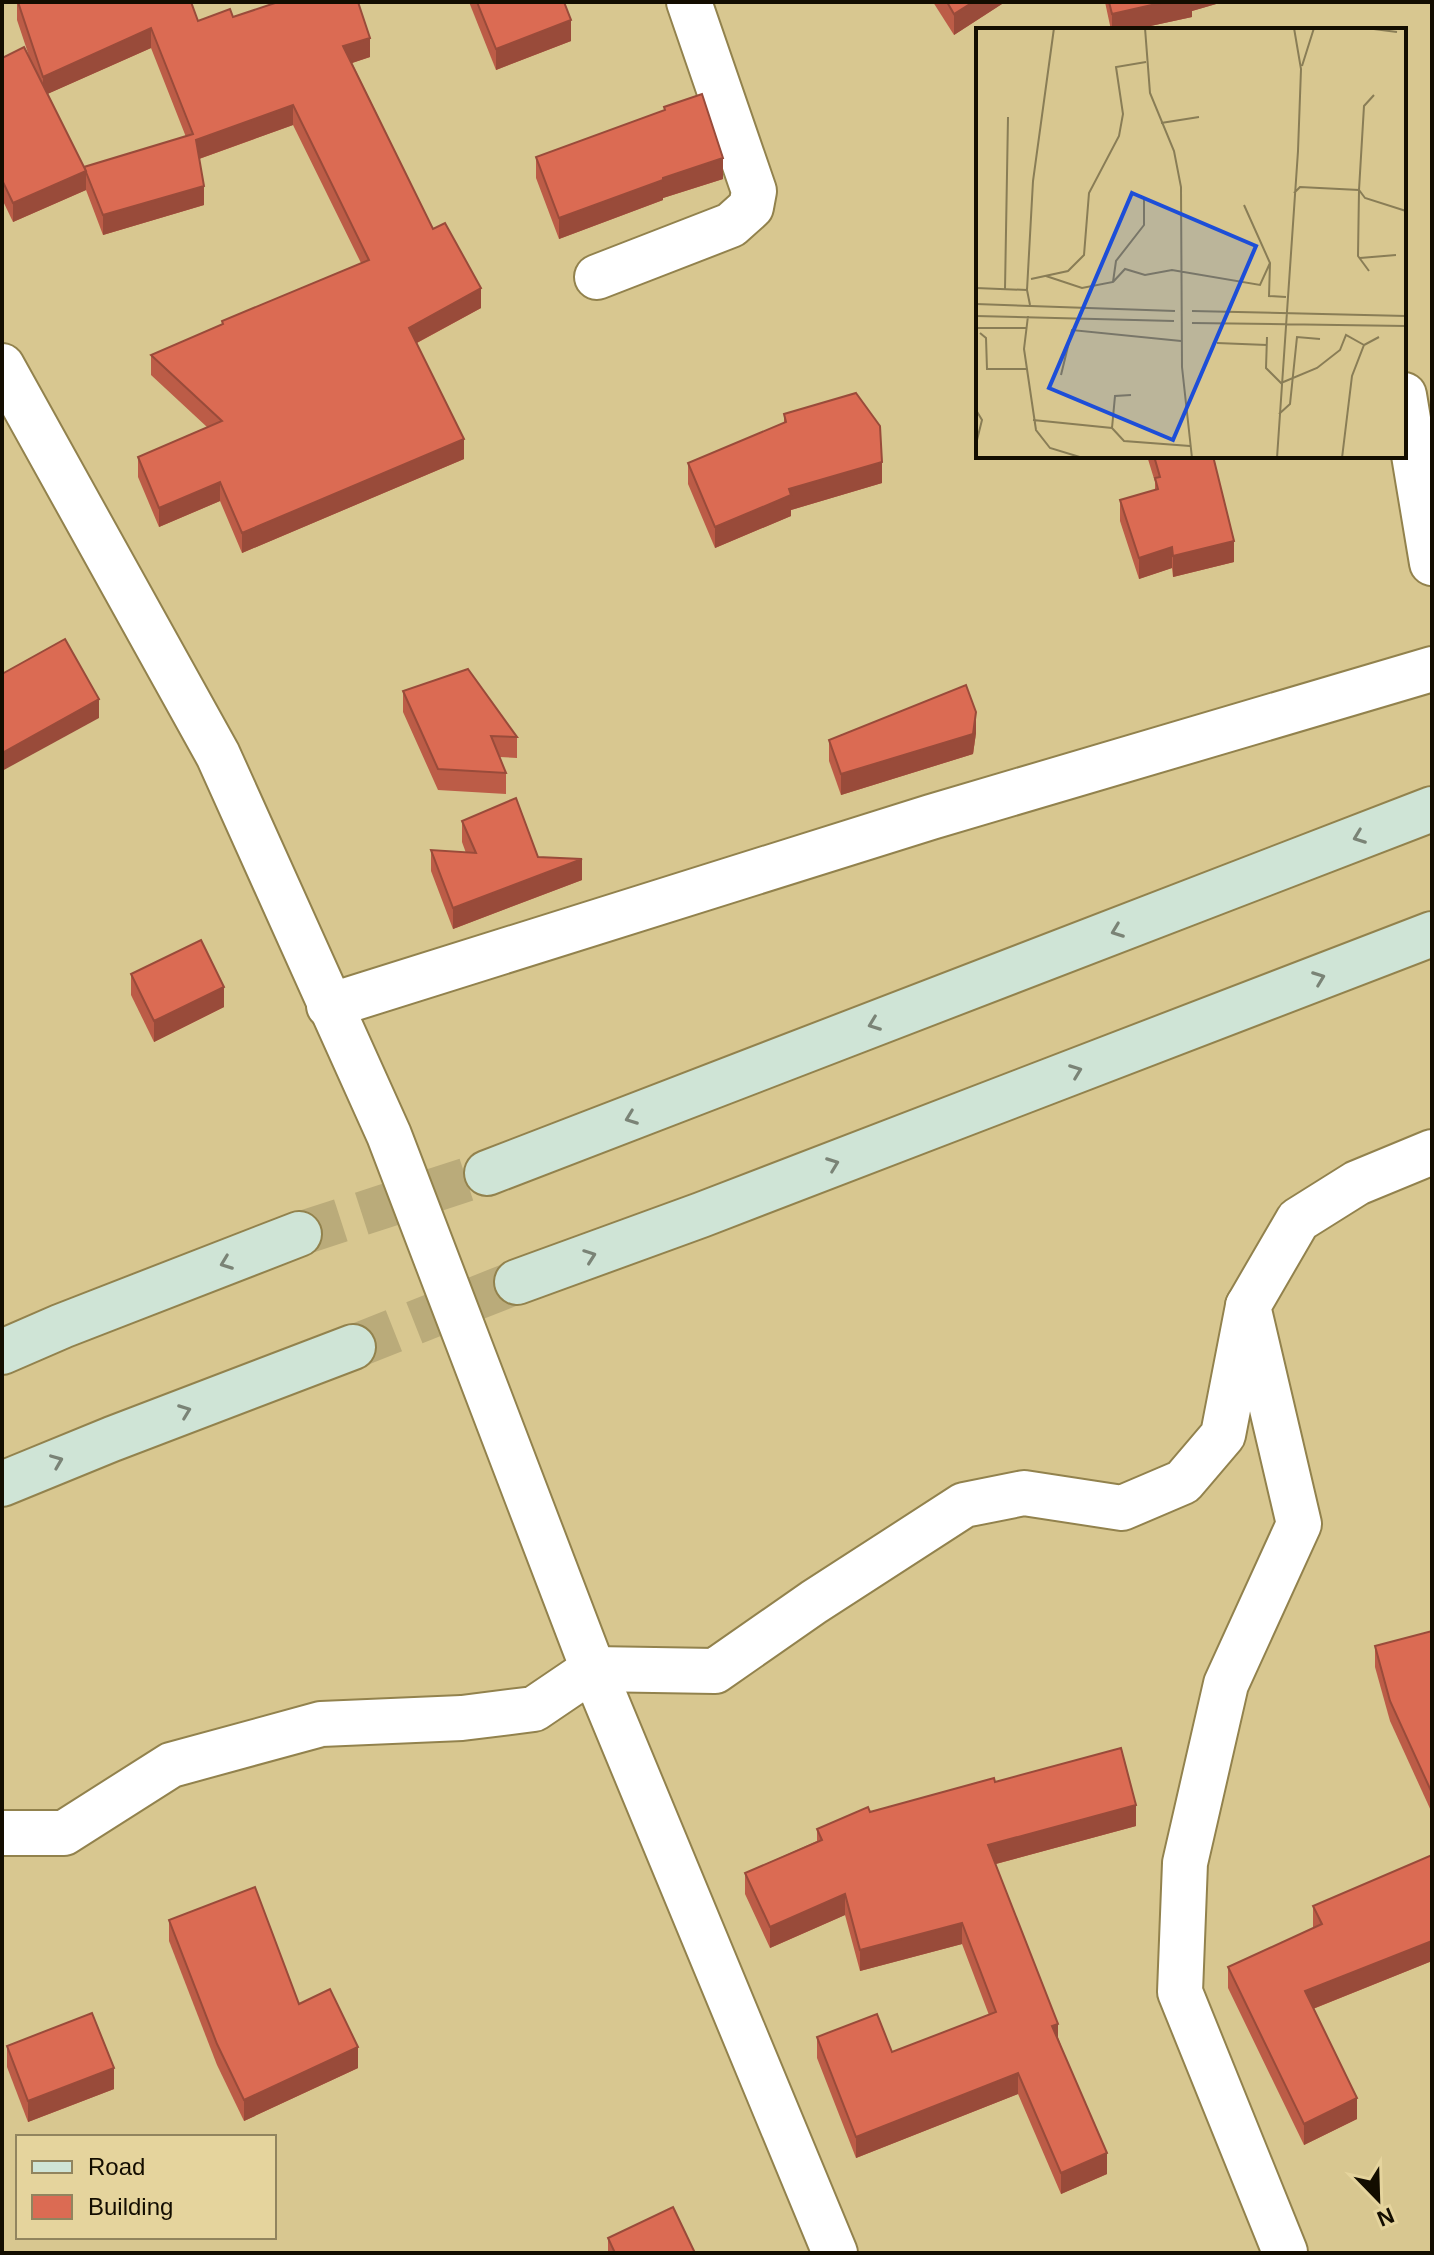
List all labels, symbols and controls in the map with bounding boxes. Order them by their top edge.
inset map [976,28,1406,458]
one-way arrow [1353,827,1367,844]
one-way arrow [1111,921,1125,938]
one-way arrow [1311,971,1325,988]
one-way arrow [868,1014,882,1031]
one-way arrow [1068,1064,1082,1081]
one-way arrow [625,1108,639,1125]
one-way arrow [825,1157,839,1174]
one-way arrow [582,1249,596,1265]
one-way arrow [220,1253,234,1270]
one-way arrow [177,1404,191,1421]
one-way arrow [49,1455,63,1471]
legend [16,2135,276,2239]
text: Road [88,2153,145,2180]
north arrow [1338,2159,1418,2239]
text: Building [88,2193,173,2220]
text: N [1373,2202,1398,2232]

